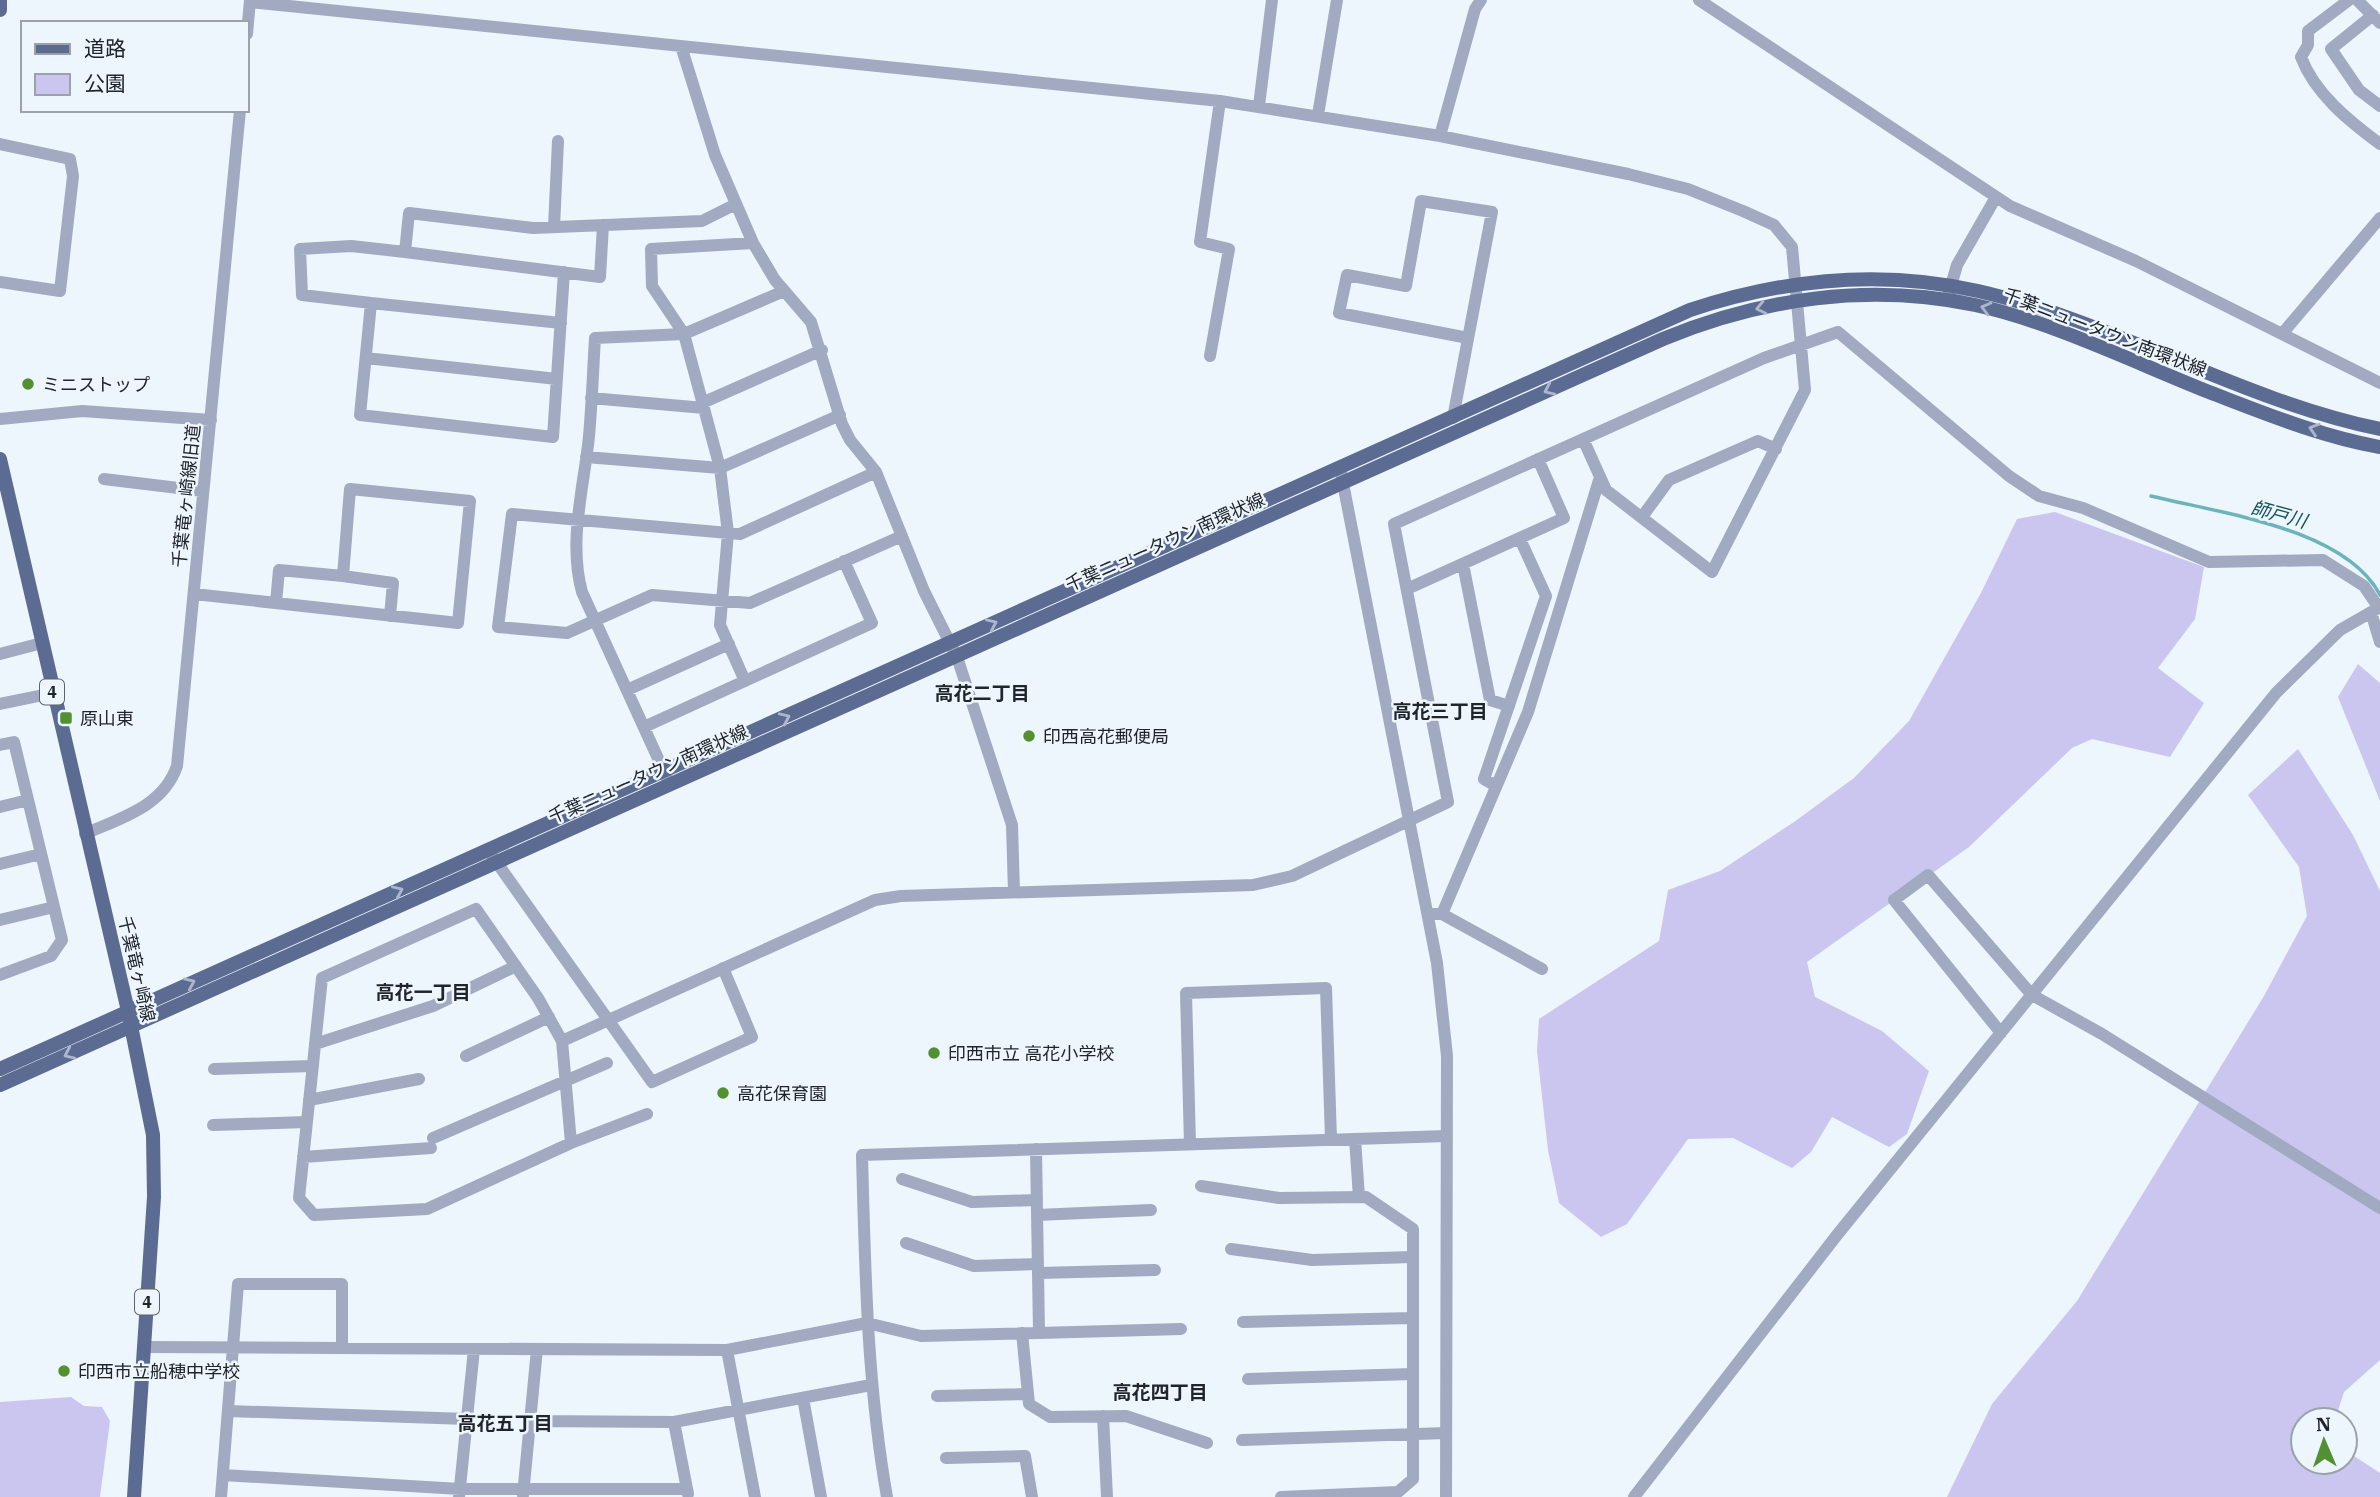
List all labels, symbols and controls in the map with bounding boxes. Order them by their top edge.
legend [21,21,248,112]
text: 道路 [84,34,126,62]
text: 公園 [84,69,126,97]
street label: 千葉ニュータウン南環状線 [2000,283,2210,381]
one-way arrow [1755,299,1767,314]
one-way arrow [1980,302,1992,316]
place label: ミニストップ [42,373,150,396]
marker: ミニストップ [20,376,36,392]
one-way arrow [1544,382,1557,396]
street label: 千葉竜ヶ崎線旧道 [167,423,205,569]
one-way arrow [2309,423,2321,437]
street label: 千葉ニュータウン南環状線 [1062,488,1268,596]
water label: 師戸川 [2248,495,2312,533]
one-way arrow [985,618,997,632]
road number: 4 [40,680,64,705]
district label: 高花二丁目 [934,681,1030,705]
district label: 高花三丁目 [1392,699,1488,723]
place label: 原山東 [80,707,134,730]
marker: 原山東 [58,710,74,726]
one-way arrow [777,712,790,726]
street label: 千葉ニュータウン南環状線 [545,720,751,828]
place label: 印西高花郵便局 [1043,725,1169,748]
marker: 印西高花郵便局 [1021,728,1037,744]
one-way arrow [391,885,403,899]
street label: 千葉竜ヶ崎線 [114,914,160,1024]
one-way arrow [183,977,195,991]
district label: 高花一丁目 [375,980,471,1004]
place label: 印西市立 高花小学校 [948,1042,1114,1065]
marker: 印西市立 高花小学校 [926,1045,942,1061]
one-way arrow [64,1046,76,1060]
place label: 高花保育園 [737,1082,827,1105]
marker: 高花保育園 [715,1085,731,1101]
road number: 4 [135,1290,159,1314]
place label: 印西市立船穂中学校 [78,1360,240,1383]
marker: 印西市立船穂中学校 [56,1363,72,1379]
district label: 高花四丁目 [1112,1380,1208,1404]
north arrow [2289,1406,2359,1476]
district label: 高花五丁目 [457,1411,553,1435]
text: N [2315,1412,2331,1436]

